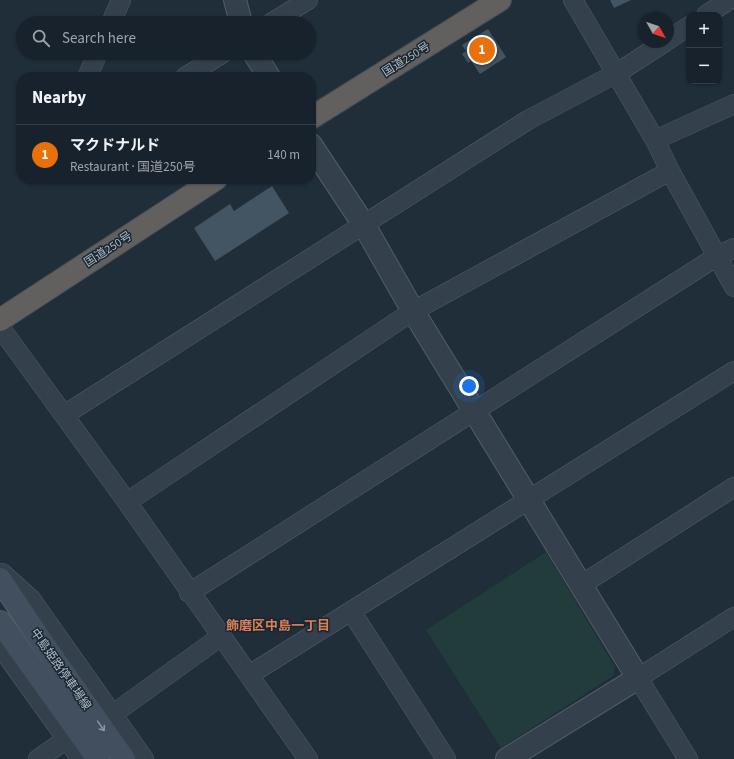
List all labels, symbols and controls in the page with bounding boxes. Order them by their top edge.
north arrow [638,12,674,48]
map controls [686,12,722,84]
button: + [686,12,722,48]
search box [16,16,316,60]
icon: search [30,27,52,49]
text: Search here [62,28,136,49]
pin: 1 [469,35,495,65]
street label: 国道250号 [379,38,434,81]
button: − [686,48,722,84]
text: Nearby [32,86,86,110]
text: マクドナルド [70,135,160,156]
text: 1 [42,146,48,164]
text: 140 m [267,146,300,164]
text: Restaurant · 国道250号 [70,158,196,176]
street label: 国道250号 [81,228,136,271]
your location [459,376,479,396]
district label: 飾磨区中島一丁目 [226,617,330,635]
street label: 中島姫路停車場線 [26,625,95,713]
one-way arrow [97,721,105,732]

